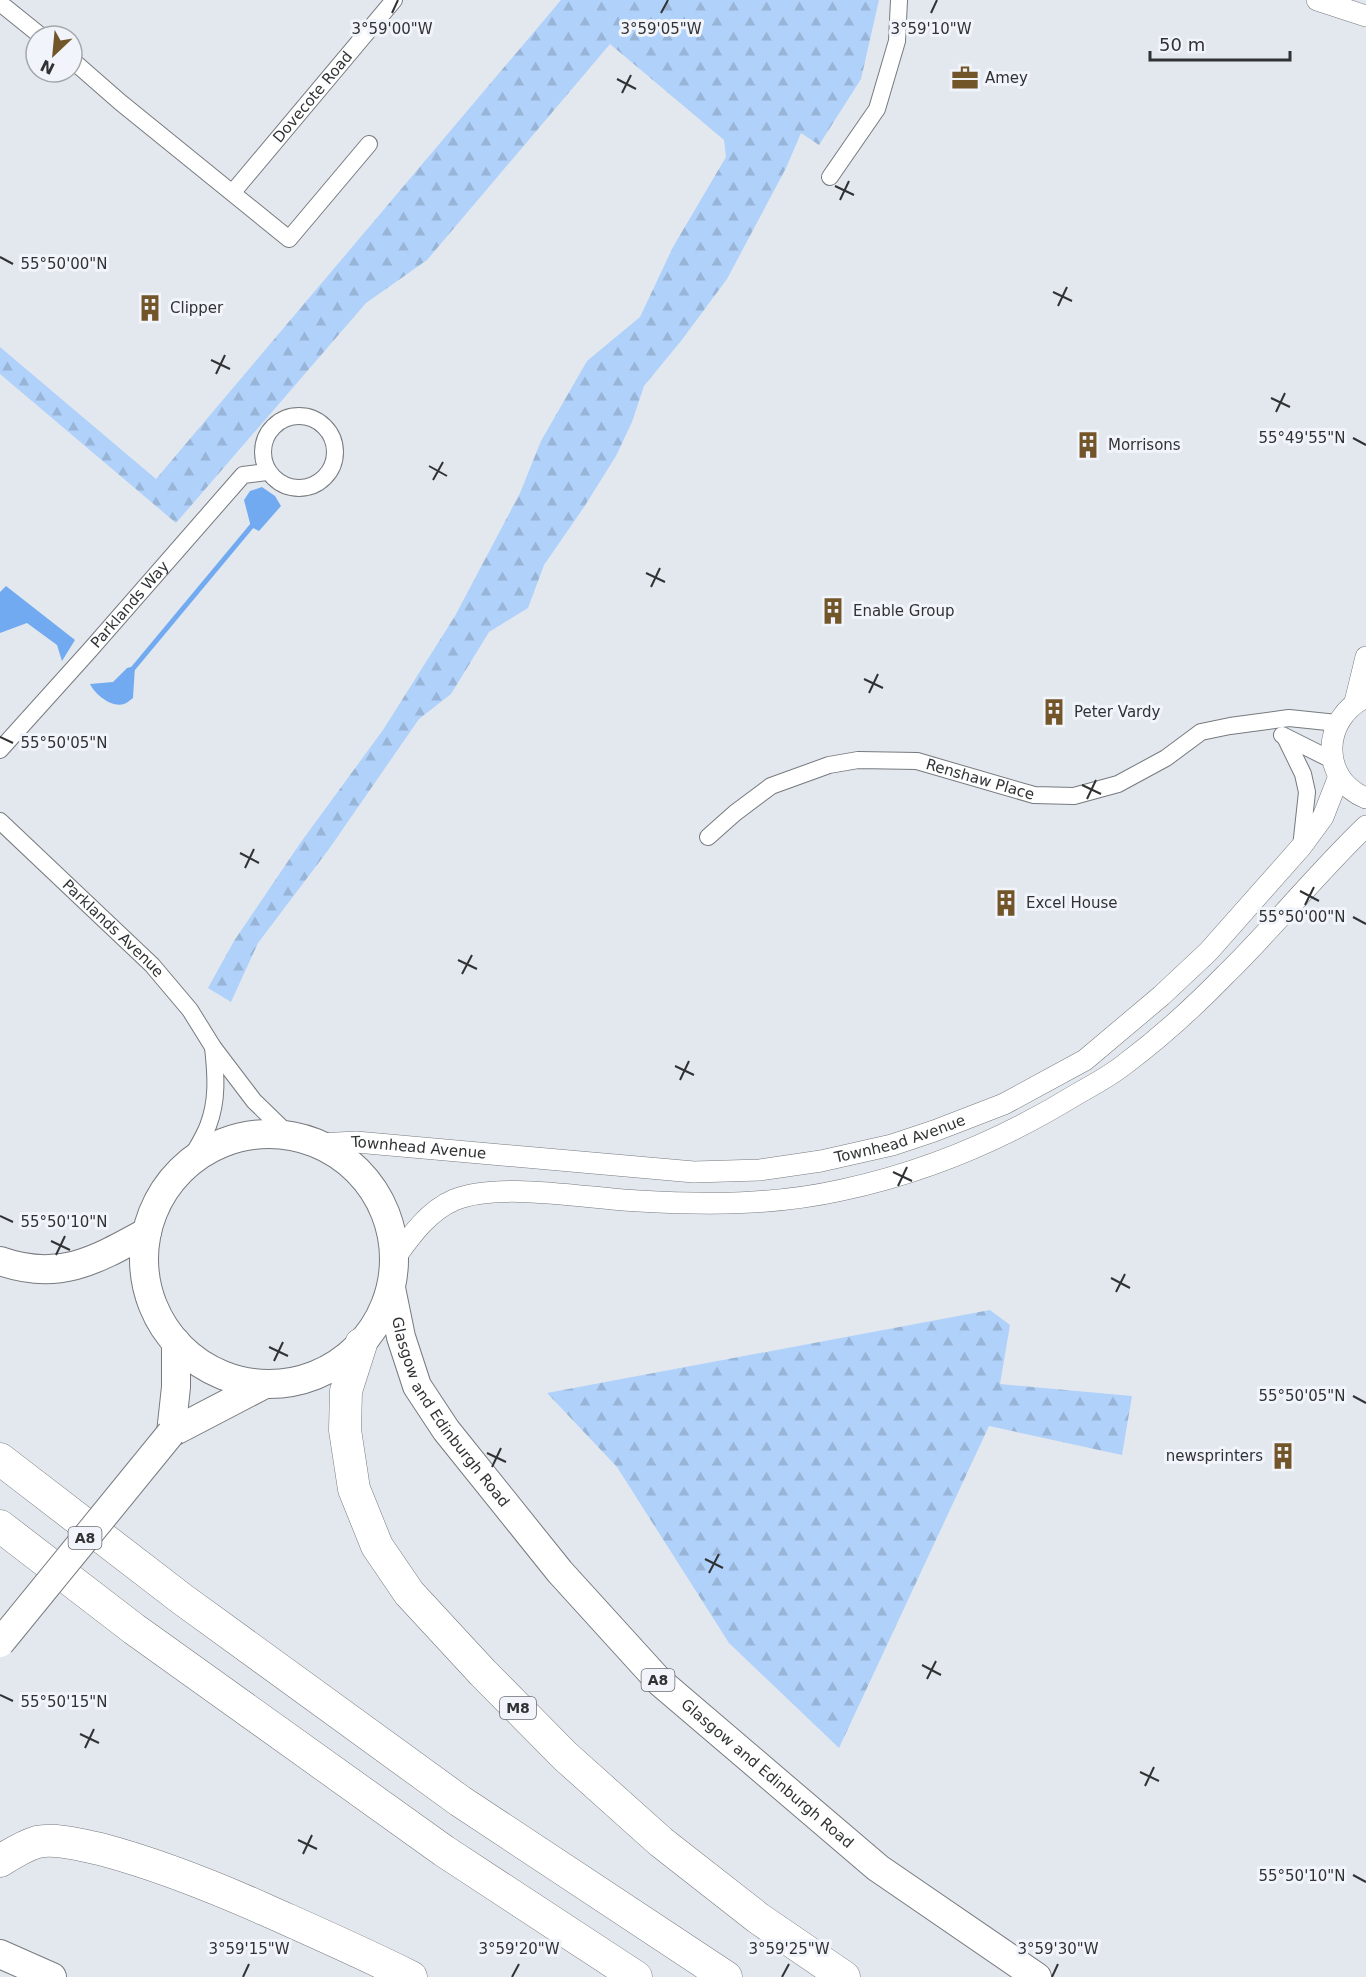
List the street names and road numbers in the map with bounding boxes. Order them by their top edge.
street label: Dovecote Road [269,48,356,146]
street label: Parklands Way [87,557,173,652]
street label: Renshaw Place [924,755,1036,804]
street label: Parklands Avenue [59,876,167,981]
street label: Townhead Avenue [832,1111,968,1167]
street label: Townhead Avenue [350,1133,487,1163]
street label: Glasgow and Edinburgh Road [388,1315,513,1511]
road number: A8 [68,1527,101,1549]
road number: A8 [642,1669,674,1691]
street label: Glasgow and Edinburgh Road [677,1695,857,1852]
road number: M8 [500,1697,536,1719]

